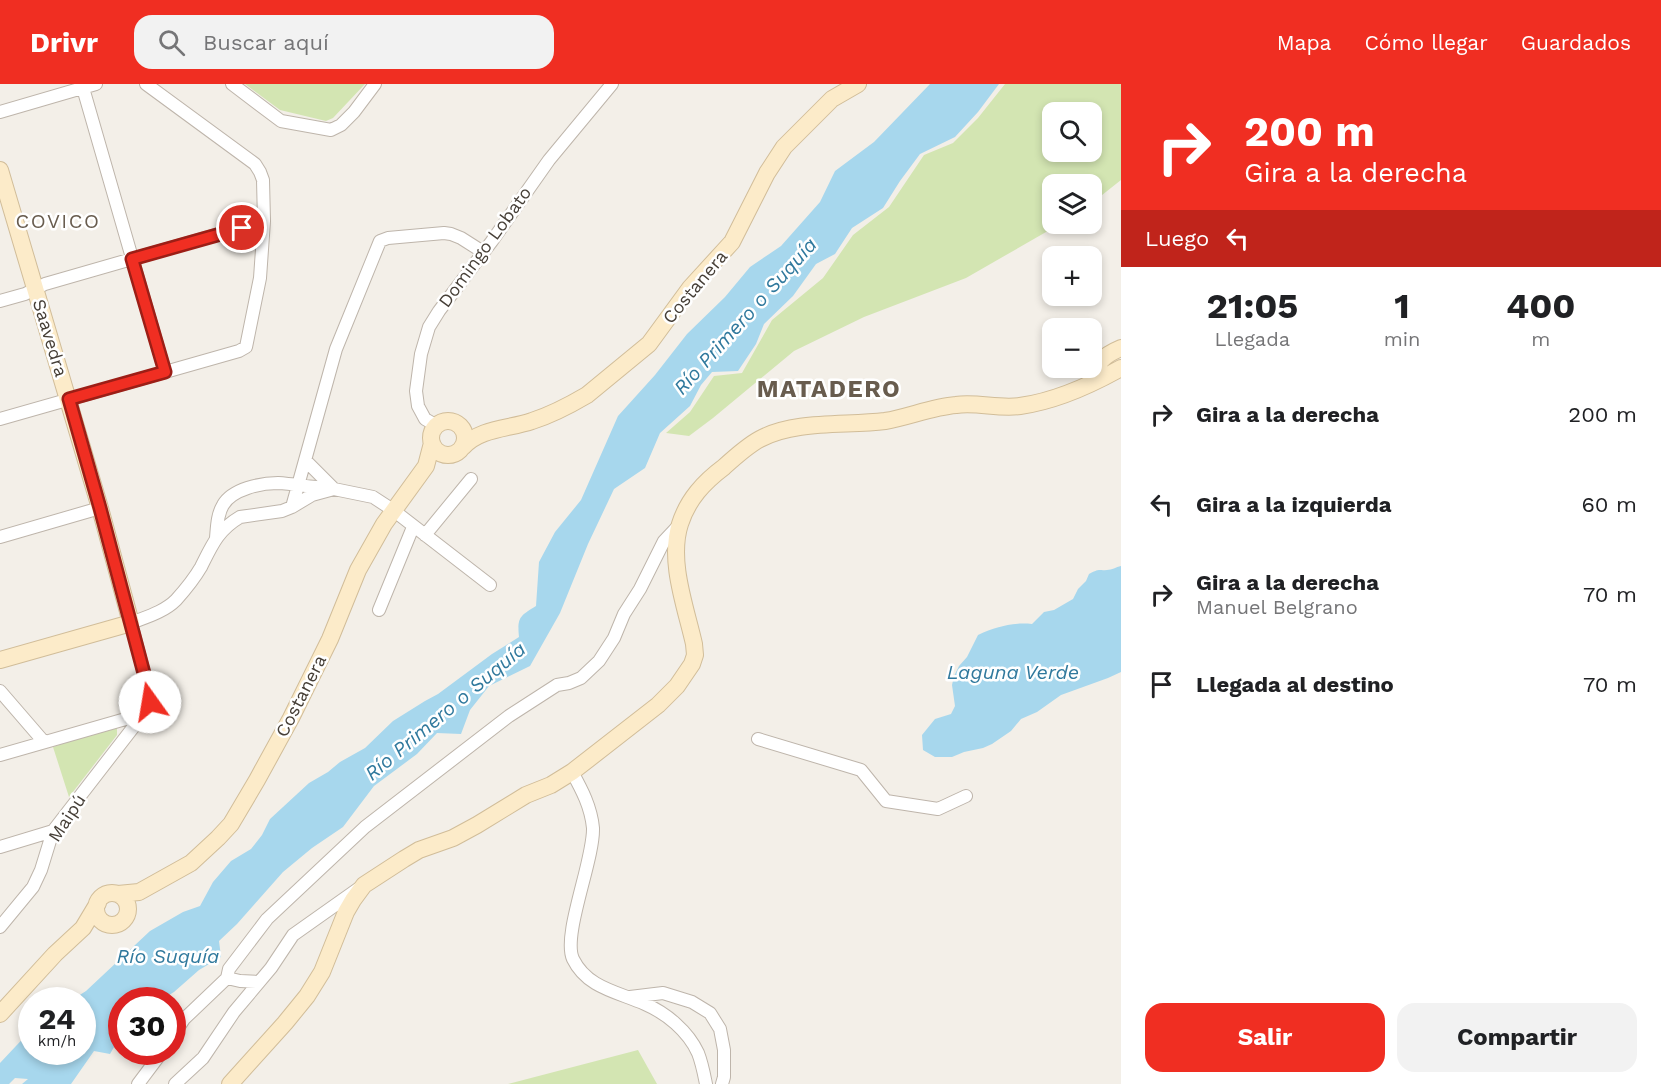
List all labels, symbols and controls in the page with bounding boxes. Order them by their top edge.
search box [134,15,554,69]
text: Drivr [30,26,98,59]
icon: search [155,26,188,59]
text: Buscar aquí [203,30,329,55]
text: Mapa [1277,30,1331,55]
text: Cómo llegar [1364,30,1488,55]
text: Guardados [1521,30,1631,55]
map controls [1042,102,1102,378]
button: search [1042,102,1102,162]
text: 200 m [1244,107,1375,156]
icon: right [1145,108,1223,186]
text: Gira a la derecha [1244,157,1467,189]
button: layers [1042,174,1102,234]
street label: Domingo Lobato [434,182,535,311]
pin [216,202,267,253]
district label: COVICO [16,209,100,233]
icon: arrive [225,211,258,244]
icon: left [1221,222,1254,255]
text: Luego [1145,226,1209,251]
water label: Río Primero o Suquía [668,233,822,399]
street label: Costanera [658,246,731,328]
button: + [1042,246,1102,306]
text: 21:05 [1206,285,1298,327]
text: 1 [1394,285,1410,327]
text: 400 [1506,285,1576,327]
street label: Saavedra [29,297,72,379]
button: − [1042,318,1102,378]
text: Llegada [1215,327,1290,351]
text: min [1384,327,1420,351]
text: m [1531,327,1550,351]
district label: MATADERO [757,375,901,403]
icon: right [1145,398,1178,431]
text: Gira a la derecha [1196,402,1379,427]
text: 200 m [1568,402,1637,427]
icon: left [1145,488,1178,521]
text: Gira a la izquierda [1196,492,1392,517]
text: 60 m [1581,492,1637,517]
text: Gira a la derecha [1196,570,1379,595]
icon: right [1145,578,1178,611]
text: 70 m [1583,582,1637,607]
text: Manuel Belgrano [1196,595,1358,619]
water label: Río Primero o Suquía [360,637,530,785]
street label: Costanera [271,651,330,740]
water label: Laguna Verde [947,660,1079,684]
icon: arrive [1145,668,1178,701]
position arrow [118,670,182,734]
text: Llegada al destino [1196,672,1394,697]
text: 70 m [1583,672,1637,697]
street label: Maipú [43,790,90,846]
water label: Río Suquía [117,944,219,968]
speed limit sign: 30 [108,987,186,1065]
text: 24 [39,1001,75,1036]
button: Salir [1145,1003,1385,1072]
button: Compartir [1397,1003,1637,1072]
text: km/h [38,1032,76,1050]

